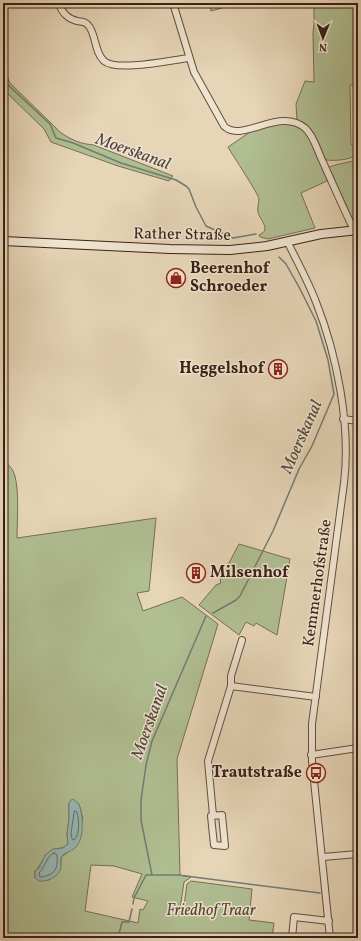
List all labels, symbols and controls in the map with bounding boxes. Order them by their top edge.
north arrow [303,18,343,58]
text: N [319,39,327,54]
water label: Moerskanal [92,128,174,176]
street label: Rather Straße [133,223,231,247]
place label: Beerenhof Schroeder [190,258,271,298]
shop icon: Beerenhof Schroeder [165,267,187,289]
place label: Heggelshof [179,358,266,380]
building icon: Heggelshof [267,358,289,380]
water label: Moerskanal [275,397,328,478]
street label: Kemmerhofstraße [298,518,338,648]
building icon: Milsenhof [185,562,207,584]
place label: Milsenhof [210,562,290,584]
water label: Moerskanal [126,681,174,763]
place label: Trautstraße [212,762,302,784]
bus stop icon: Trautstraße [305,762,327,784]
park label: Friedhof Traar [166,900,257,922]

